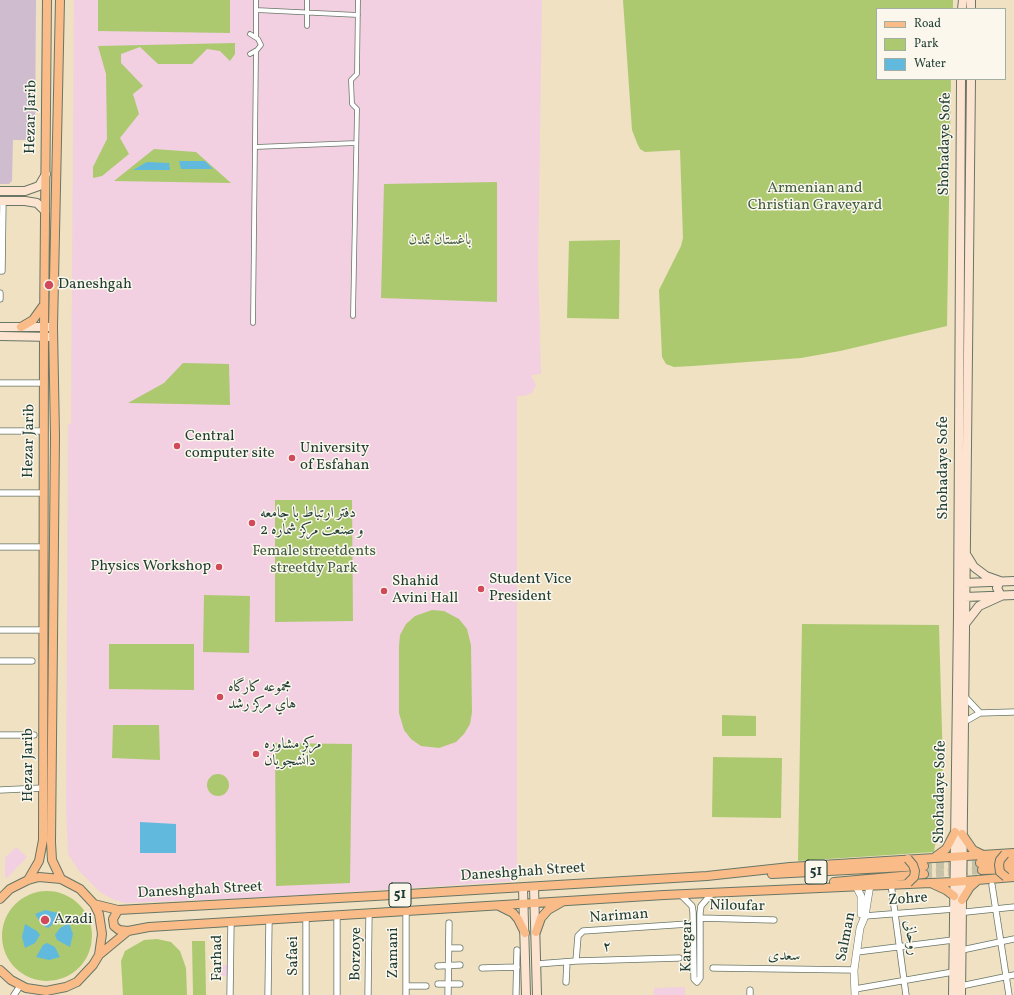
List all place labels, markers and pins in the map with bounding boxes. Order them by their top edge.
place label: Daneshgah [58,276,132,294]
marker: Daneshgah [43,279,55,291]
place label: Central computer site [185,428,275,463]
place label: University of Esfahan [300,440,370,475]
marker: Central computer site [172,441,182,451]
marker: University of Esfahan [287,453,297,463]
place label: دفتر ارتباط با جامعه و صنعت مرکز شماره 2 [260,505,363,540]
marker: دفتر ارتباط با جامعه و صنعت مرکز شماره 2 [247,518,257,528]
place label: Physics Workshop [91,558,211,576]
marker: Physics Workshop [214,562,224,572]
place label: Student Vice President [489,571,572,606]
place label: Shahid Avini Hall [392,573,458,608]
marker: Student Vice President [476,584,486,594]
marker: Shahid Avini Hall [379,586,389,596]
place label: مجموعه کارگاه هاي مرکز رشد [228,679,296,714]
marker: مجموعه کارگاه هاي مرکز رشد [215,692,225,702]
place label: مرکز مشاوره دانشجویان [264,736,321,771]
marker: مرکز مشاوره دانشجویان [251,749,261,759]
place label: Azadi [54,911,93,929]
marker: Azadi [39,914,51,926]

